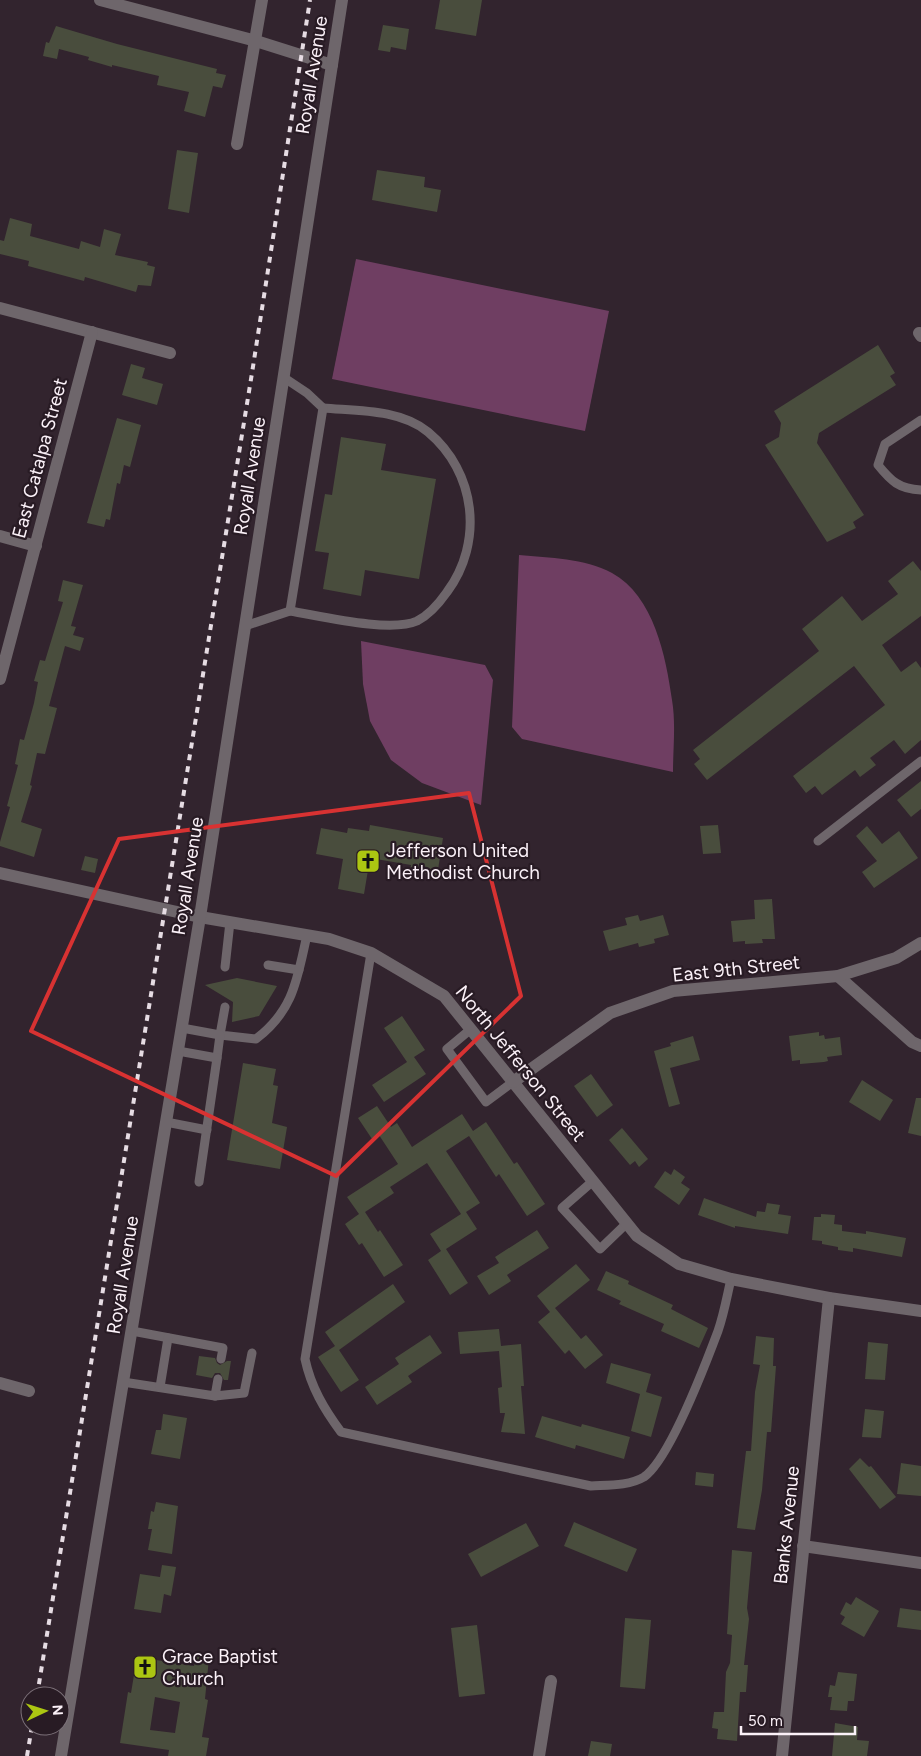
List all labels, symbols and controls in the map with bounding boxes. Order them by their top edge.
street label: Royall Avenue [291,14,332,136]
street label: East Catalpa Street [7,376,72,541]
street label: Royall Avenue [229,415,270,537]
street label: Royall Avenue [167,815,208,937]
place label: Jefferson United Methodist Church [386,839,540,884]
church icon: Jefferson United Methodist Church [355,848,381,874]
street label: East 9th Street [671,950,801,987]
street label: North Jefferson Street [451,981,591,1146]
street label: Royall Avenue [102,1214,143,1336]
street label: Banks Avenue [769,1465,804,1585]
place label: Grace Baptist Church [162,1645,278,1690]
church icon: Grace Baptist Church [132,1654,158,1680]
north arrow [20,1686,70,1736]
text: N [49,1704,66,1716]
scale bar [741,1704,855,1736]
text: 50 m [748,1712,783,1730]

